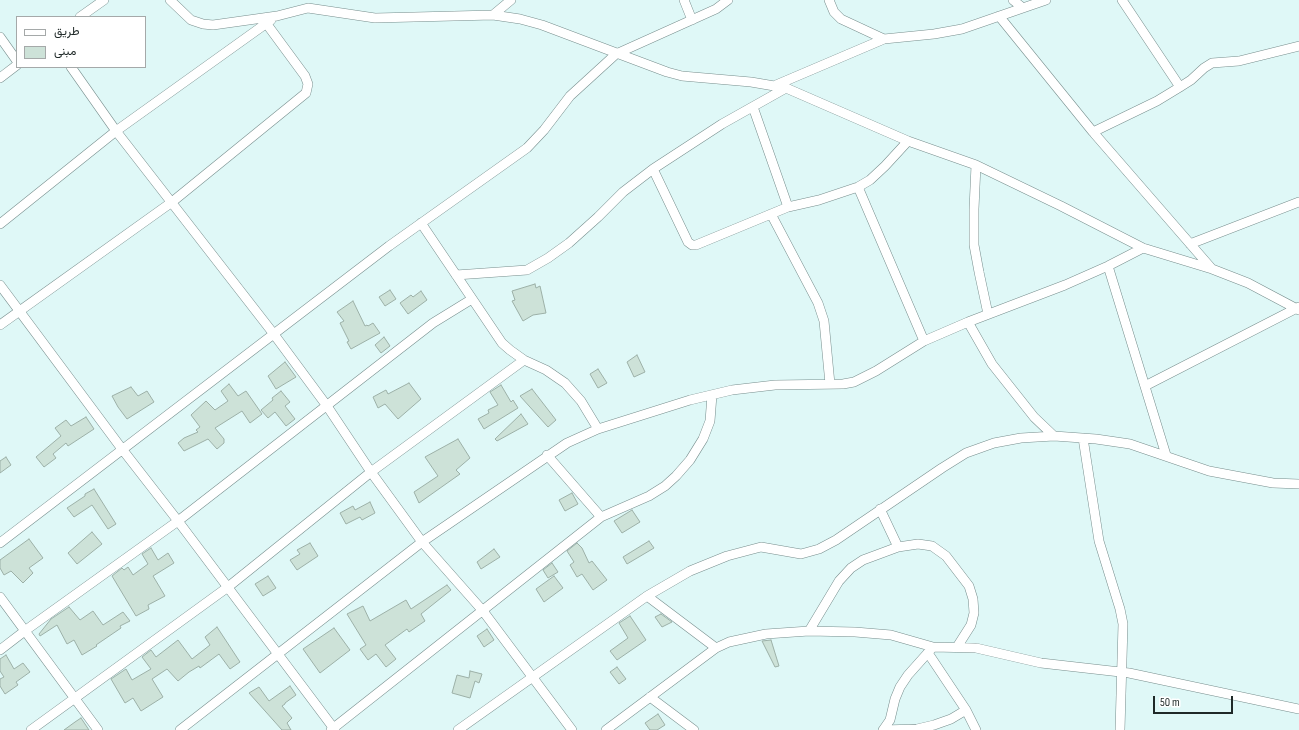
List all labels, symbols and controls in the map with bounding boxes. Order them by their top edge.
legend [16,16,146,68]
text: طريق [54,24,79,39]
text: مبنى [54,44,76,59]
scale bar [1155,688,1235,714]
text: 50 m [1160,695,1180,710]

